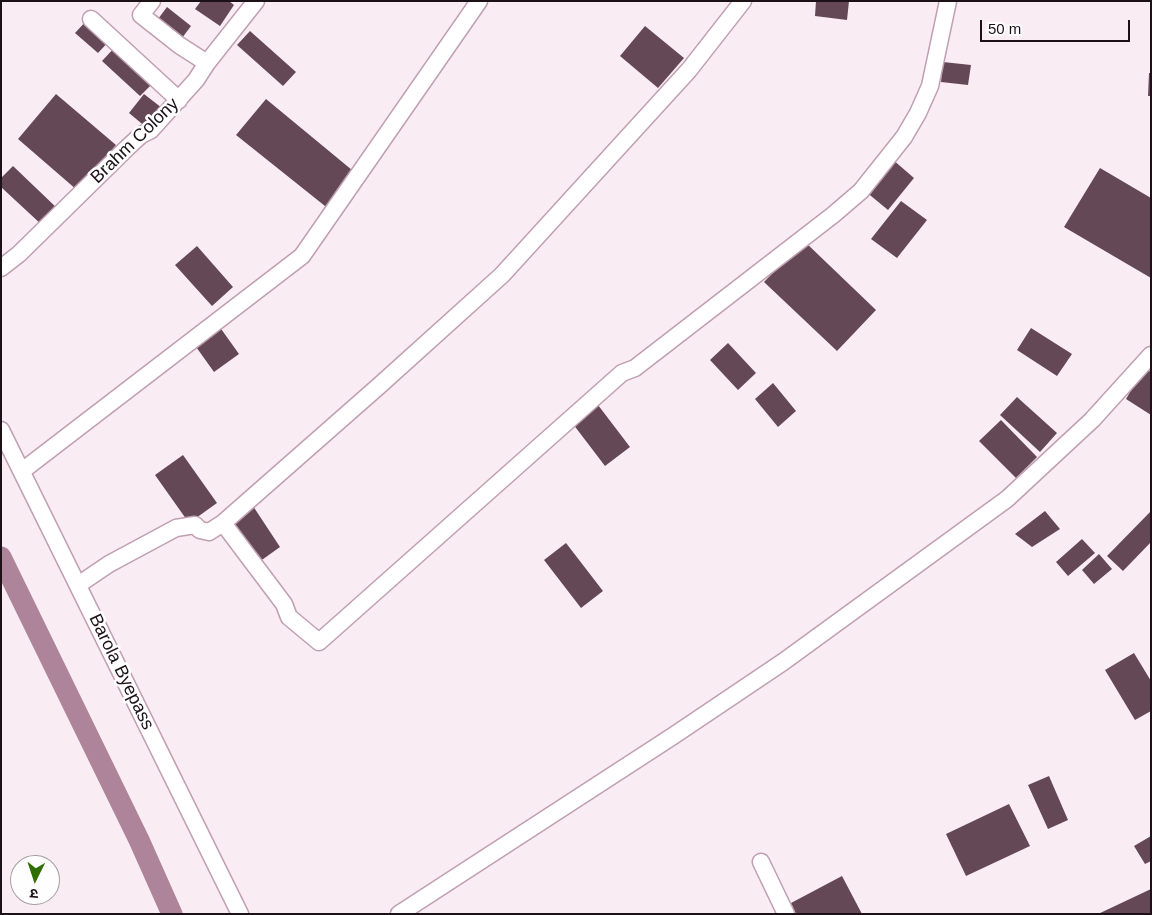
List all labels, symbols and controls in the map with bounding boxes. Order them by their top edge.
scale bar [982,10,1132,42]
text: 50 m [988,20,1021,37]
street label: Brahm Colony [86,94,184,188]
street label: Barola Byepass [84,611,158,733]
north arrow [10,855,60,905]
text: उ [29,886,39,902]

